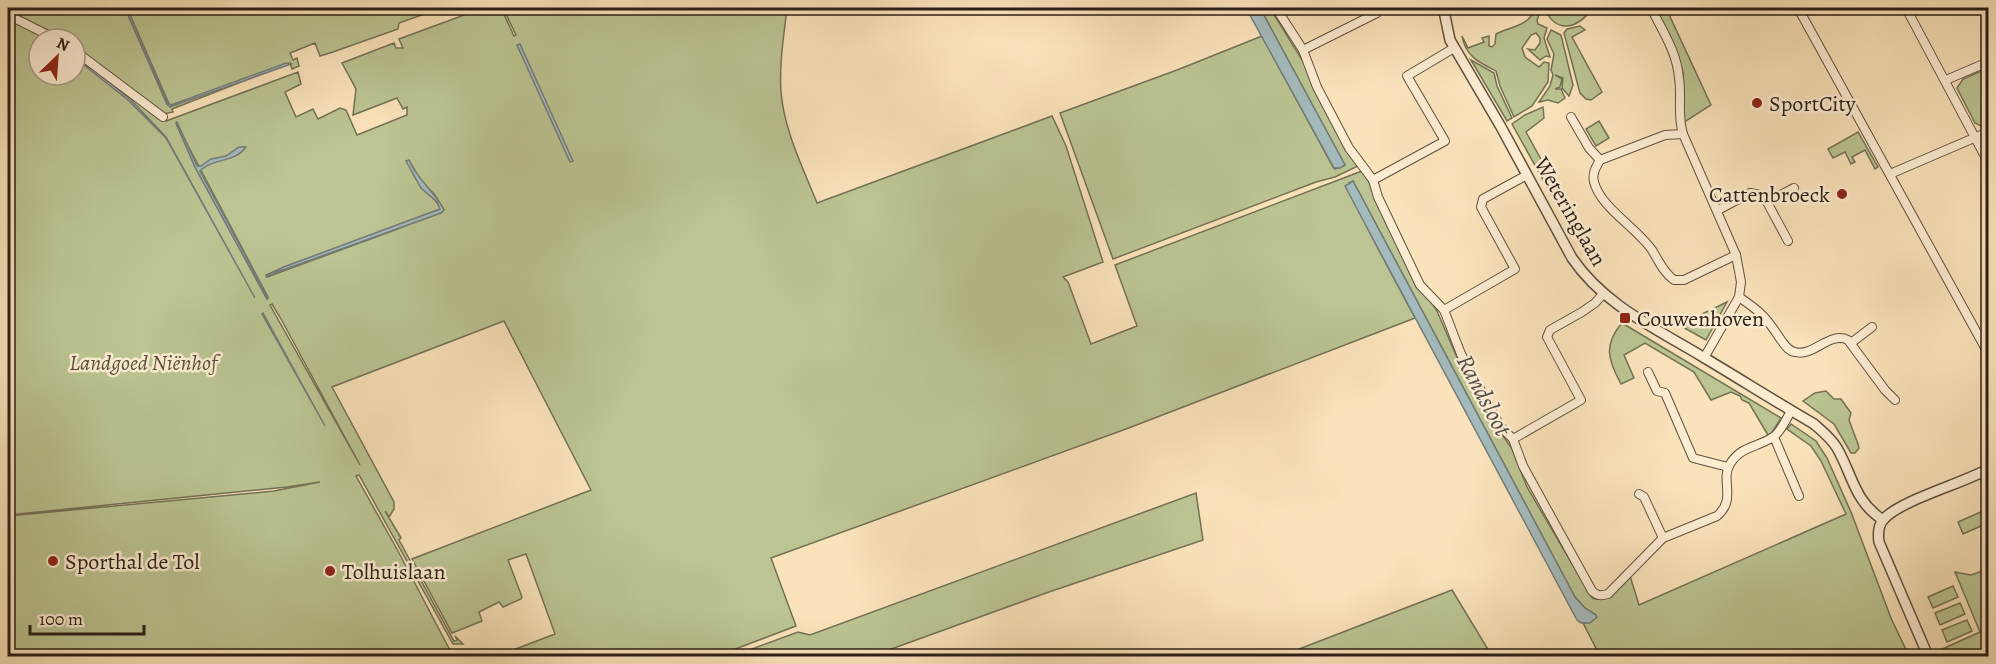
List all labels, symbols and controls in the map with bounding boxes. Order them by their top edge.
north arrow [27,27,87,87]
text: N [53,32,73,57]
place label: SportCity [1769,89,1856,119]
marker: SportCity [1750,96,1764,110]
street label: Weteringlaan [1526,151,1613,272]
place label: Cattenbroeck [1709,180,1830,210]
marker: Cattenbroeck [1835,187,1849,201]
place label: Couwenhoven [1637,304,1764,334]
marker: Couwenhoven [1618,311,1632,325]
park label: Landgoed Niënhof [69,348,221,378]
water label: Randsloot [1449,349,1519,442]
place label: Sporthal de Tol [65,547,200,577]
marker: Sporthal de Tol [46,554,60,568]
place label: Tolhuislaan [342,557,446,587]
marker: Tolhuislaan [323,564,337,578]
scale bar [30,598,144,636]
text: 100 m [39,607,83,631]

